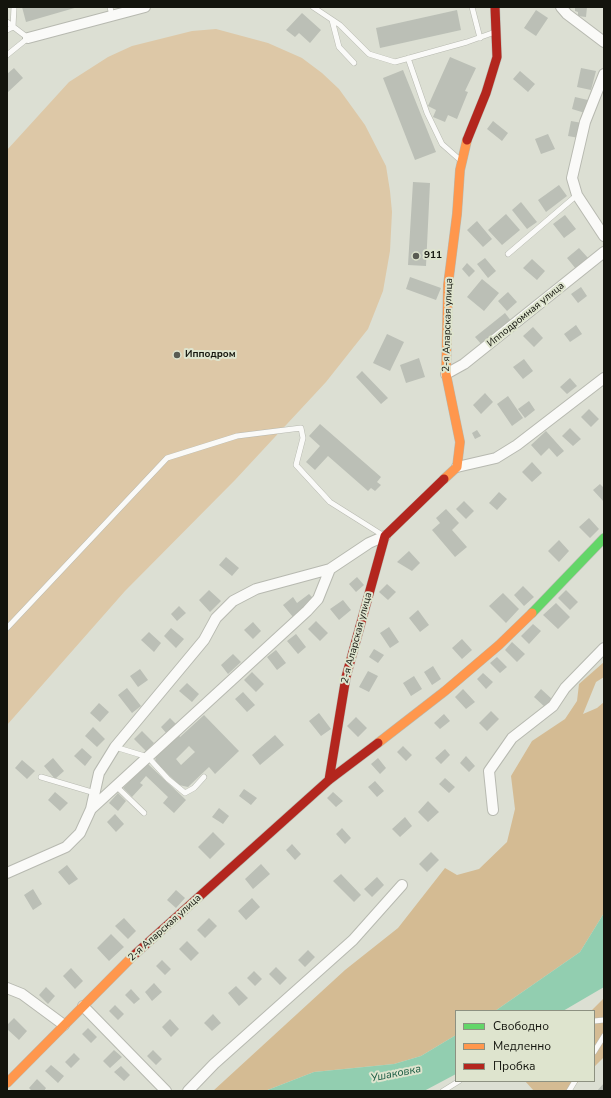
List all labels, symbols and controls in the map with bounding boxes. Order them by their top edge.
place label: 911 [424,250,442,262]
marker: 911 [411,251,421,261]
street label: 2-я Аларская улица [440,278,456,372]
street label: Ипподромная улица [485,280,567,350]
place label: Ипподром [185,349,236,361]
marker: Ипподром [172,350,182,360]
street label: 2-я Аларская улица [339,591,375,685]
street label: 2-я Аларская улица [126,892,204,964]
legend [455,1010,595,1082]
text: Свободно [493,1018,549,1034]
text: Медленно [493,1038,551,1054]
text: Пробка [493,1058,536,1074]
water label: Ушаковка [370,1063,422,1085]

